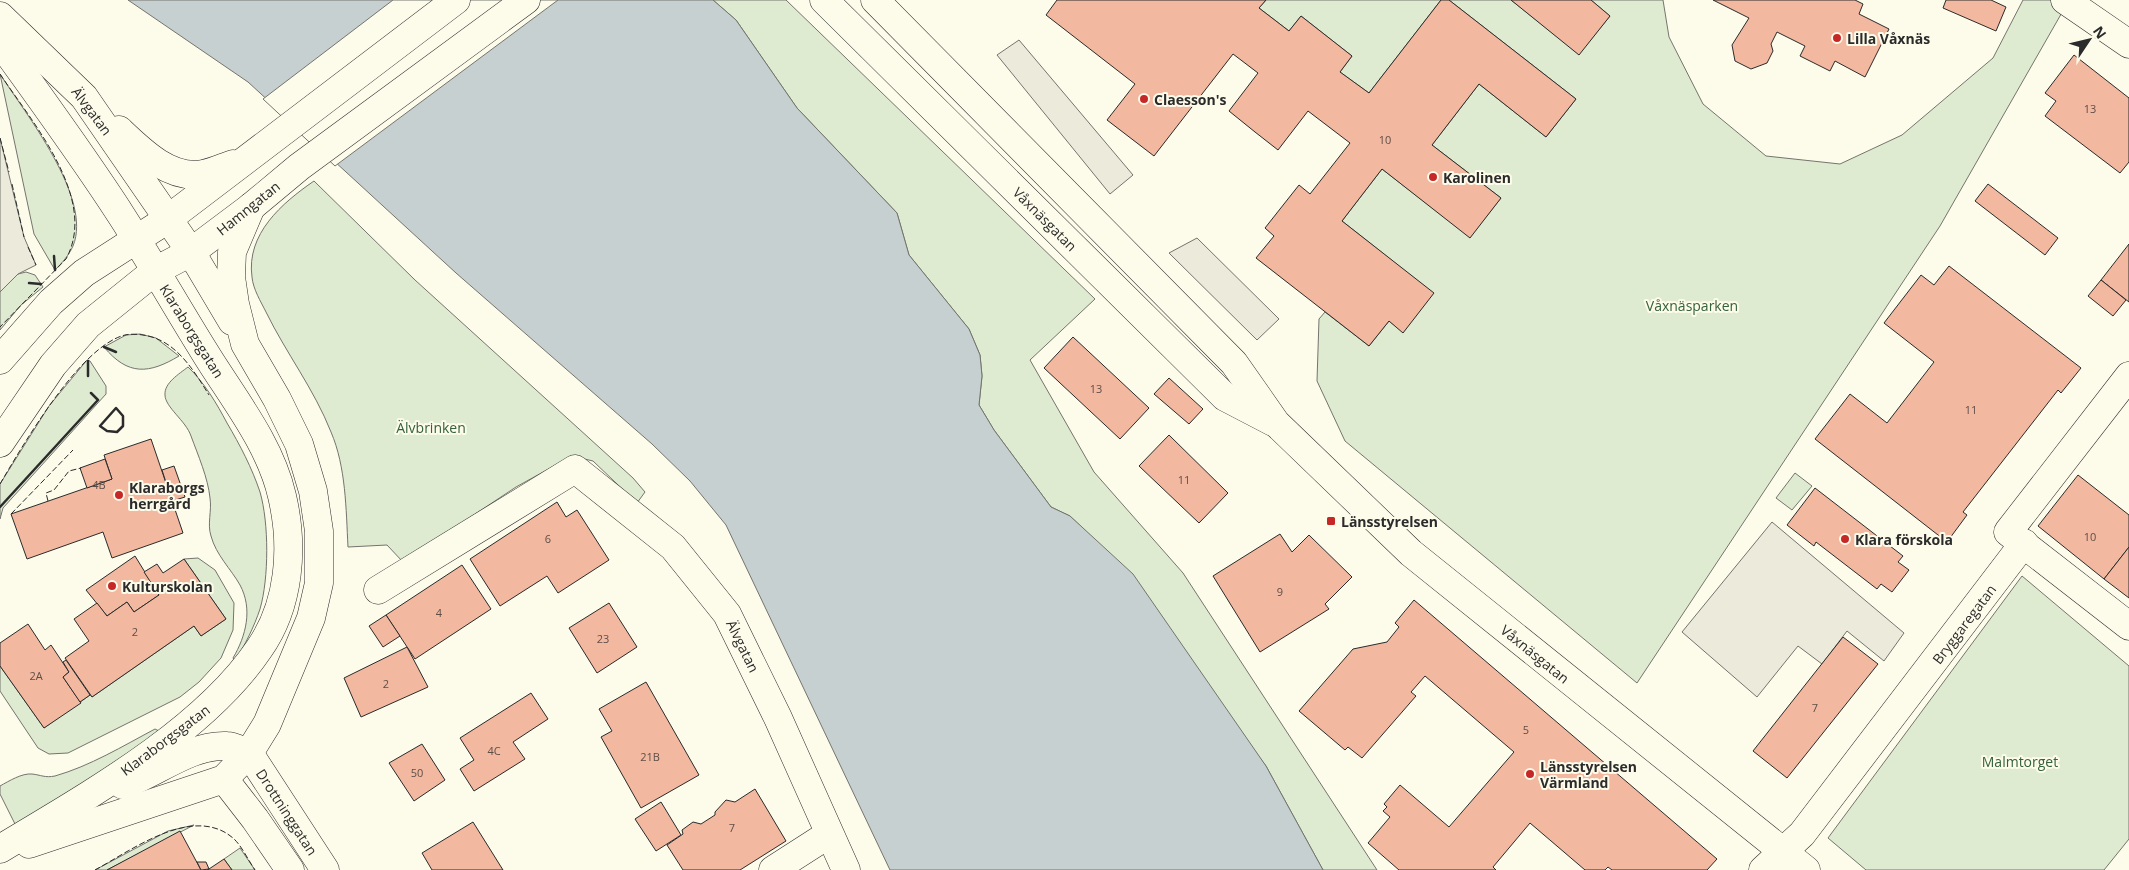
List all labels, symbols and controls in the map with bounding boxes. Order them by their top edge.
north arrow [2064,15,2114,65]
text: N [2089,22,2111,42]
place label: Lilla Våxnäs [1847,29,1930,48]
marker: Lilla Våxnäs [1831,32,1843,44]
street label: Älvgatan [68,83,116,139]
place label: Claesson's [1154,90,1226,109]
marker: Claesson's [1138,93,1150,105]
house number: 13 [2084,101,2096,116]
house number: 10 [1379,132,1391,147]
place label: Karolinen [1443,168,1511,187]
marker: Karolinen [1427,171,1439,183]
street label: Hamngatan [212,177,284,239]
street label: Våxnäsgatan [1009,183,1081,255]
street label: Klaraborgsgatan [156,281,228,381]
park label: Våxnäsparken [1646,296,1738,315]
house number: 13 [1090,381,1102,396]
house number: 11 [1965,402,1977,417]
park label: Älvbrinken [396,418,466,437]
house number: 11 [1178,472,1190,487]
house number: 4B [92,477,106,492]
place label: Klaraborgs herrgård [129,478,205,513]
marker: Klaraborgs herrgård [113,489,125,501]
place label: Länsstyrelsen [1341,512,1438,531]
marker: Länsstyrelsen [1325,515,1337,527]
house number: 10 [2084,529,2096,544]
place label: Klara förskola [1855,530,1953,549]
house number: 6 [545,531,551,546]
marker: Klara förskola [1839,533,1851,545]
place label: Kulturskolan [122,577,213,596]
marker: Kulturskolan [106,580,118,592]
street label: Bryggaregatan [1928,580,2000,668]
house number: 9 [1277,584,1283,599]
house number: 4 [436,605,443,620]
street label: Älvgatan [722,617,764,675]
street label: Våxnäsgatan [1497,620,1573,688]
house number: 2 [132,624,138,639]
house number: 23 [597,631,609,646]
house number: 2A [29,668,43,683]
house number: 2 [383,676,389,691]
street label: Klaraborgsgatan [117,700,213,780]
house number: 7 [1812,700,1818,715]
house number: 5 [1523,722,1529,737]
house number: 4C [487,743,501,758]
house number: 21B [640,749,660,764]
park label: Malmtorget [1982,752,2058,771]
place label: Länsstyrelsen Värmland [1540,757,1637,792]
street label: Drottninggatan [252,765,322,859]
house number: 50 [411,765,423,780]
marker: Länsstyrelsen Värmland [1524,768,1536,780]
house number: 7 [729,820,735,835]

